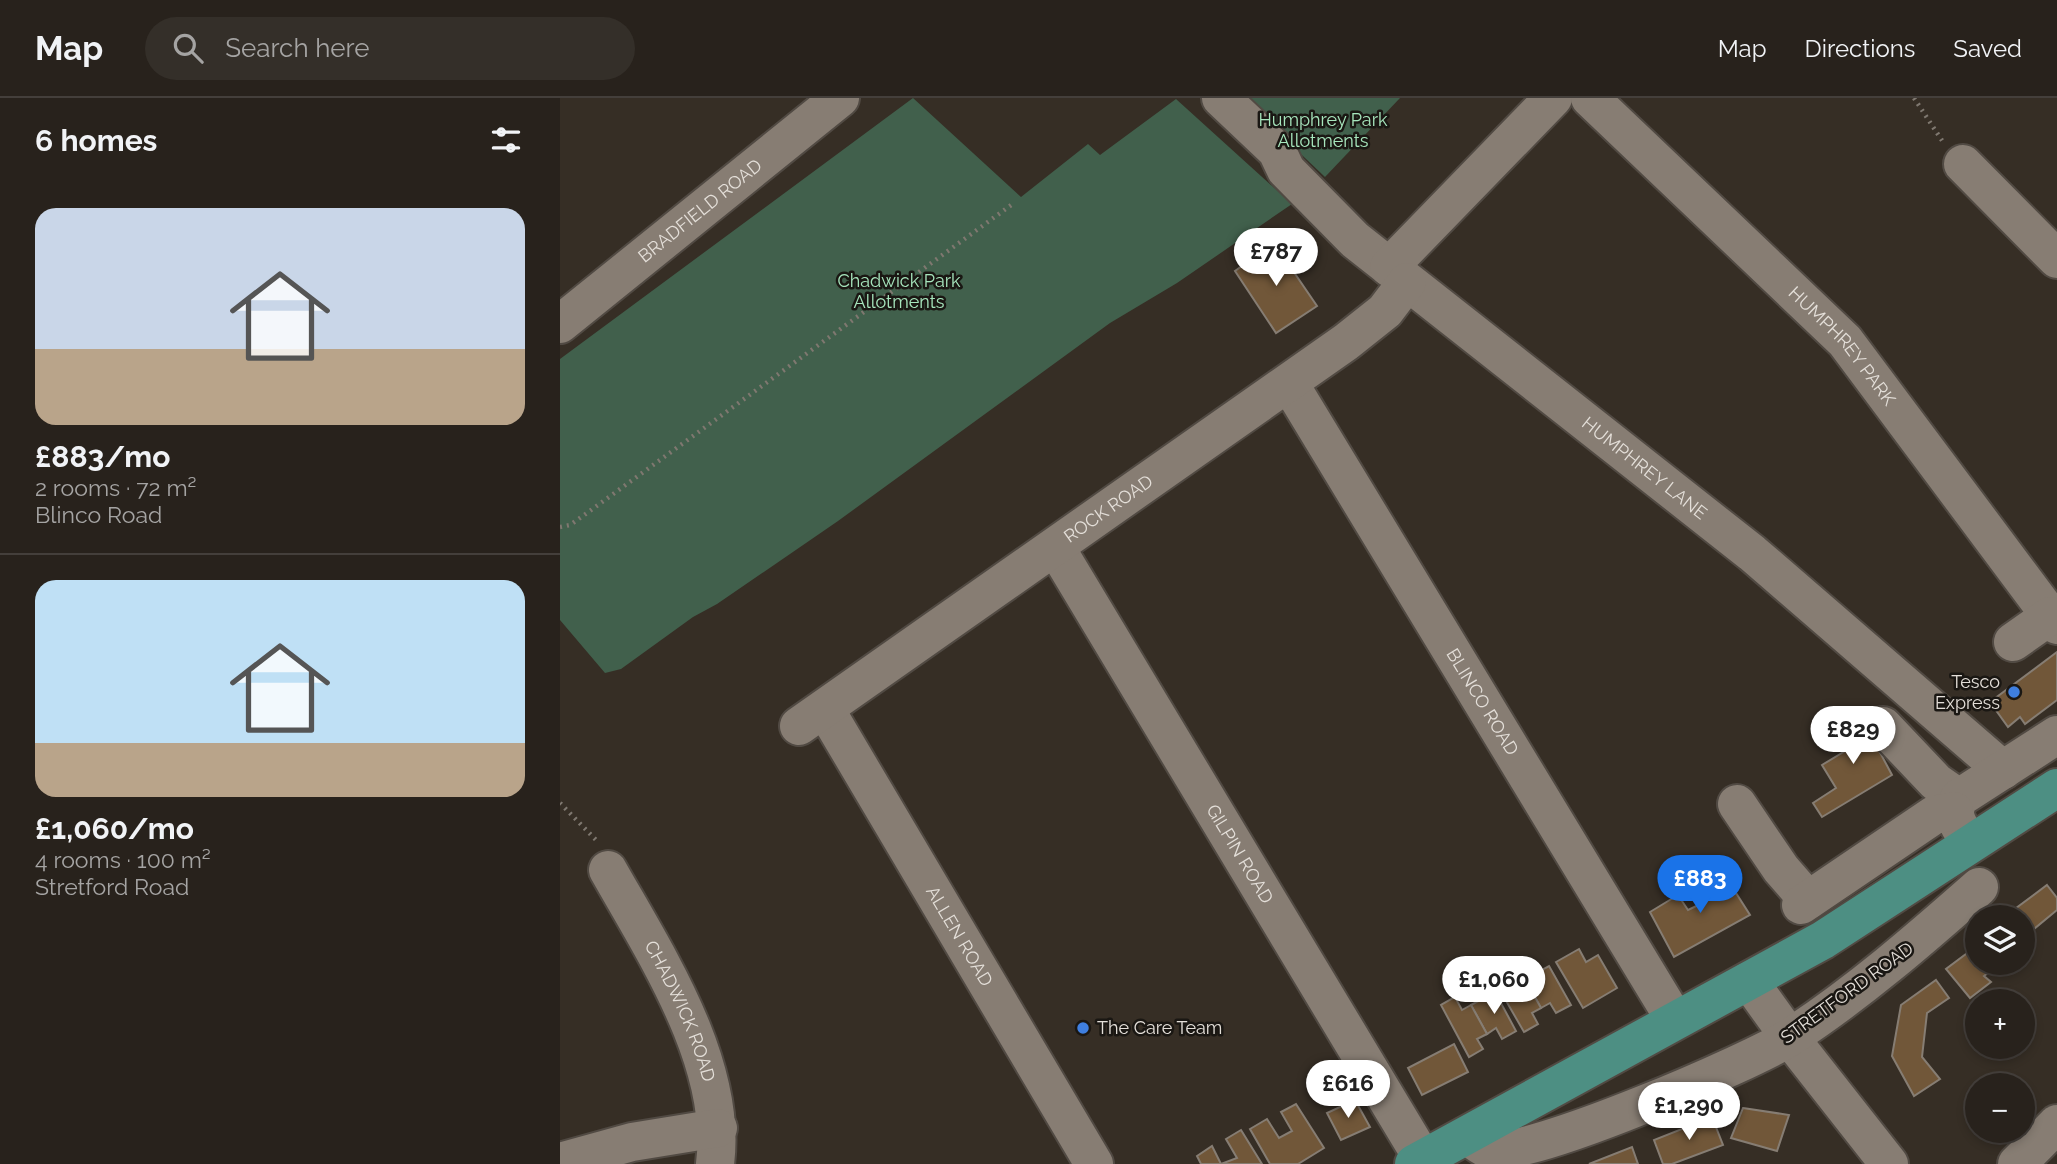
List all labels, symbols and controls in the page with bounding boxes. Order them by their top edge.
search box [145,17,635,80]
text: Map [35,29,103,68]
icon: search [169,29,207,67]
text: Search here [225,33,370,63]
text: Map [1718,34,1767,63]
text: Directions [1805,34,1915,63]
text: Saved [1953,34,2022,63]
park label: Humphrey Park Allotments [1258,109,1388,151]
icon: filters [487,121,525,159]
text: 6 homes [35,123,157,158]
street label: BRADFIELD ROAD [634,154,766,267]
pin: £787 [1235,228,1317,288]
text: £787 [1250,237,1302,264]
icon: home [217,253,343,379]
park label: Chadwick Park Allotments [837,270,961,312]
street label: HUMPHREY PARK [1785,282,1900,409]
street label: HUMPHREY LANE [1578,412,1711,523]
text: £883/mo [35,439,170,474]
street label: ROCK ROAD [1060,470,1157,547]
text: 2 rooms · 72 m² [35,474,196,501]
text: Blinco Road [35,501,162,528]
icon: home [217,625,343,751]
street label: BLINCO ROAD [1442,645,1523,759]
place label: Tesco Express [1935,671,2000,713]
marker: Tesco Express [2006,684,2022,700]
pin: £829 [1812,706,1894,766]
text: £829 [1827,715,1879,742]
street label: GILPIN ROAD [1202,800,1278,907]
text: £1,060/mo [35,811,194,846]
text: 4 rooms · 100 m² [35,846,211,873]
pin: £883 [1659,856,1741,915]
text: £883 [1673,864,1727,891]
text: Stretford Road [35,873,189,900]
street label: ALLEN ROAD [922,882,998,990]
map controls [1965,905,2035,1143]
button: layers [1965,905,2035,975]
street label: CHADWICK ROAD [640,937,720,1084]
street label: STRETFORD ROAD [1776,937,1917,1048]
pin: £1,060 [1437,956,1551,1016]
text: £1,060 [1458,965,1530,992]
button: + [1965,989,2035,1059]
place label: The Care Team [1097,1017,1222,1038]
marker: The Care Team [1075,1020,1091,1036]
pin: £616 [1307,1060,1389,1120]
text: £616 [1322,1069,1374,1096]
button: − [1965,1073,2035,1143]
pin: £1,290 [1632,1082,1746,1142]
text: £1,290 [1654,1091,1724,1118]

